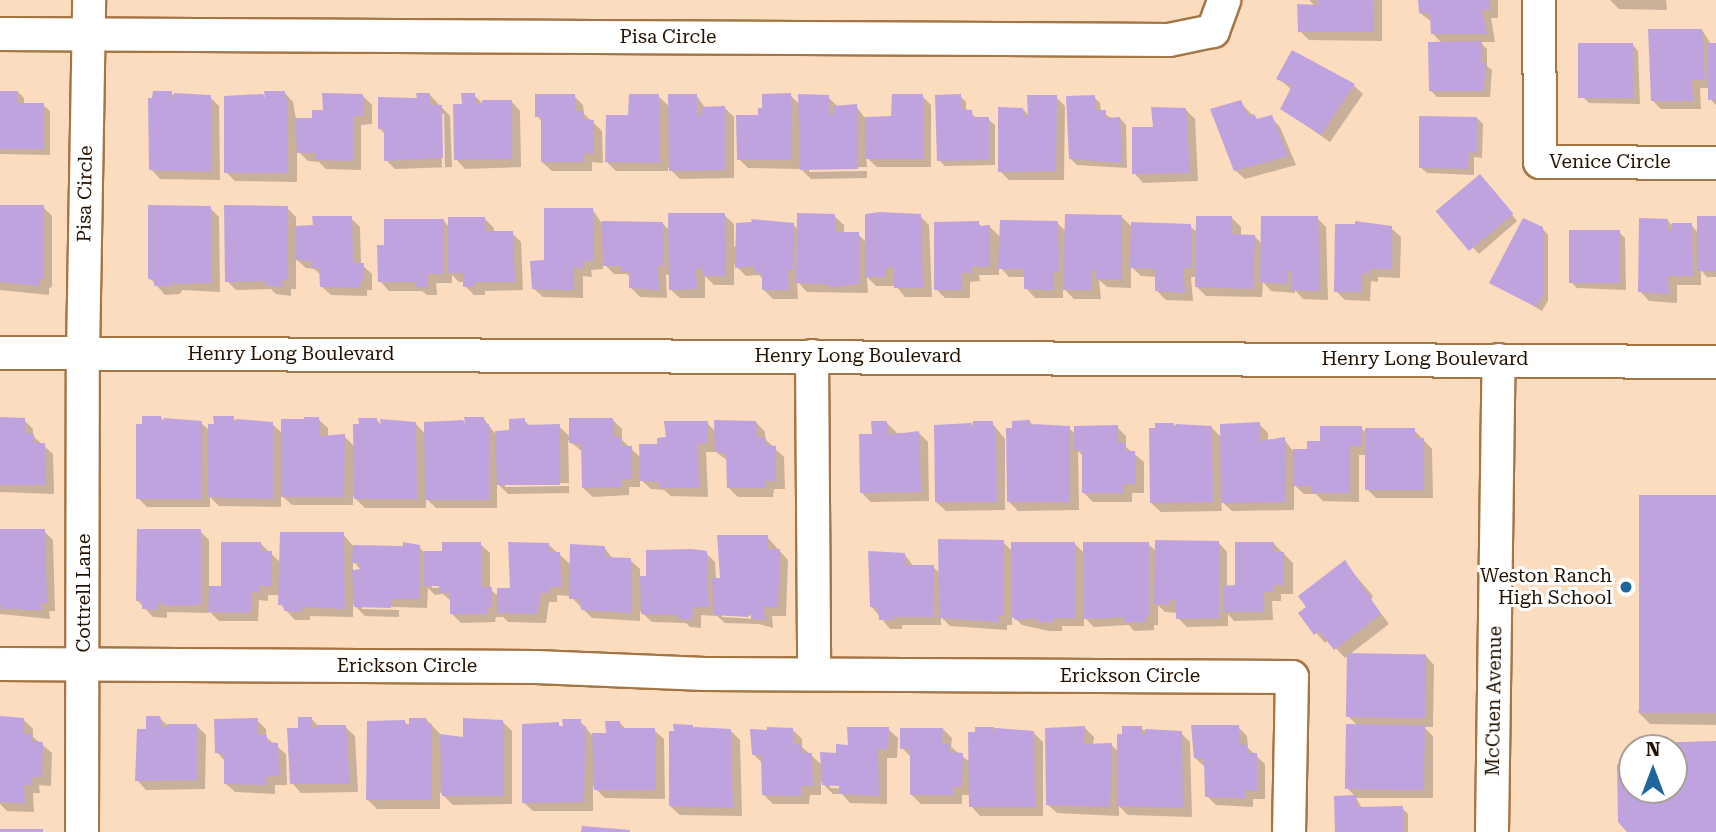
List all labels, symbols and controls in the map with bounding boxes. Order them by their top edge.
street label: Pisa Circle [620,26,716,48]
street label: Pisa Circle [73,145,97,243]
street label: Venice Circle [1549,151,1671,173]
street label: Henry Long Boulevard [187,343,395,365]
street label: Henry Long Boulevard [754,345,962,367]
street label: Henry Long Boulevard [1321,348,1529,370]
street label: Cottrell Lane [73,533,95,653]
place label: Weston Ranch High School [1480,565,1612,609]
marker: Weston Ranch High School [1618,579,1634,595]
street label: McCuen Avenue [1481,626,1507,776]
street label: Erickson Circle [337,655,477,677]
street label: Erickson Circle [1060,665,1200,687]
north arrow [1618,734,1688,804]
text: N [1646,738,1660,761]

